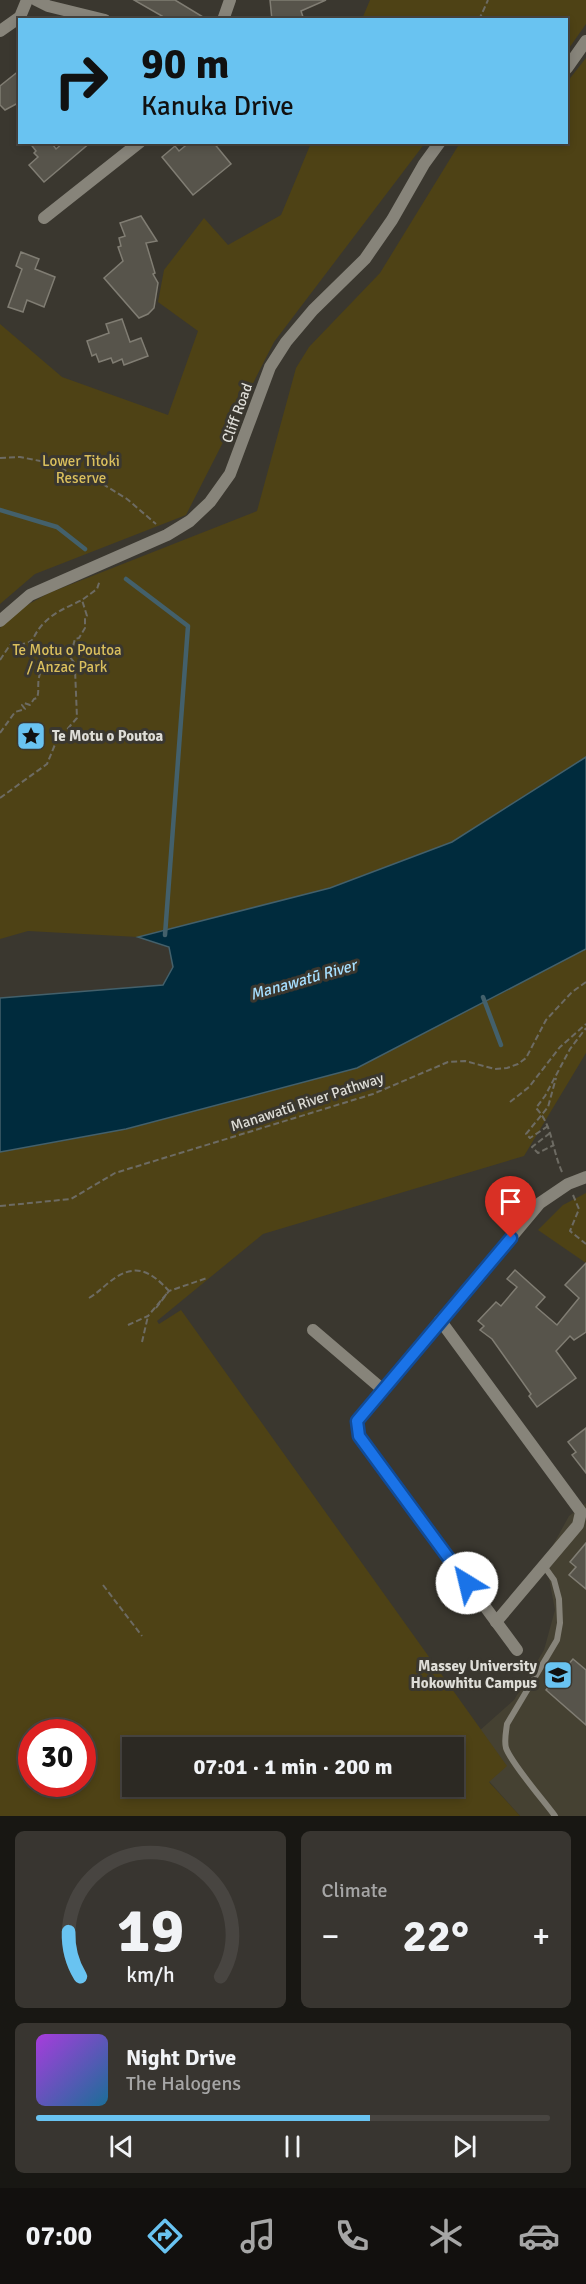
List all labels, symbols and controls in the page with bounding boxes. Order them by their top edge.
text: 90 m [141,39,230,90]
icon: right [42,42,120,120]
text: Kanuka Drive [141,90,294,123]
street label: Cliff Road [218,381,256,445]
park label: Lower Titoki Reserve [42,452,120,487]
park label: Te Motu o Poutoa / Anzac Park [12,641,122,676]
place icon: Te Motu o Poutoa [15,720,47,752]
place label: Te Motu o Poutoa [52,727,164,745]
water label: Manawatū River [248,955,361,1005]
street label: Manawatū River Pathway [228,1069,386,1135]
pin [485,1176,536,1238]
icon: arrive [494,1185,527,1218]
position arrow [435,1551,499,1615]
place label: Massey University Hokowhitu Campus [411,1657,538,1692]
school or university icon: Massey University Hokowhitu Campus [542,1659,574,1691]
speed limit sign: 30 [18,1719,96,1797]
text: 07:01 · 1 min · 200 m [193,1753,393,1780]
text: Climate [322,1878,387,1903]
text: 19 [117,1892,184,1969]
text: 22° [402,1909,469,1964]
text: − [322,1916,339,1957]
text: + [532,1916,550,1957]
text: km/h [126,1962,175,1988]
text: Night Drive [126,2044,236,2071]
text: The Halogens [126,2071,241,2096]
icon: previous [105,2130,138,2163]
icon: pause [276,2130,309,2163]
icon: next [448,2130,481,2163]
icon: directions [144,2215,186,2257]
icon: music [237,2215,279,2257]
icon: phone [331,2215,373,2257]
icon: climate [425,2215,467,2257]
icon: car [518,2215,560,2257]
text: 07:00 [26,2220,92,2253]

